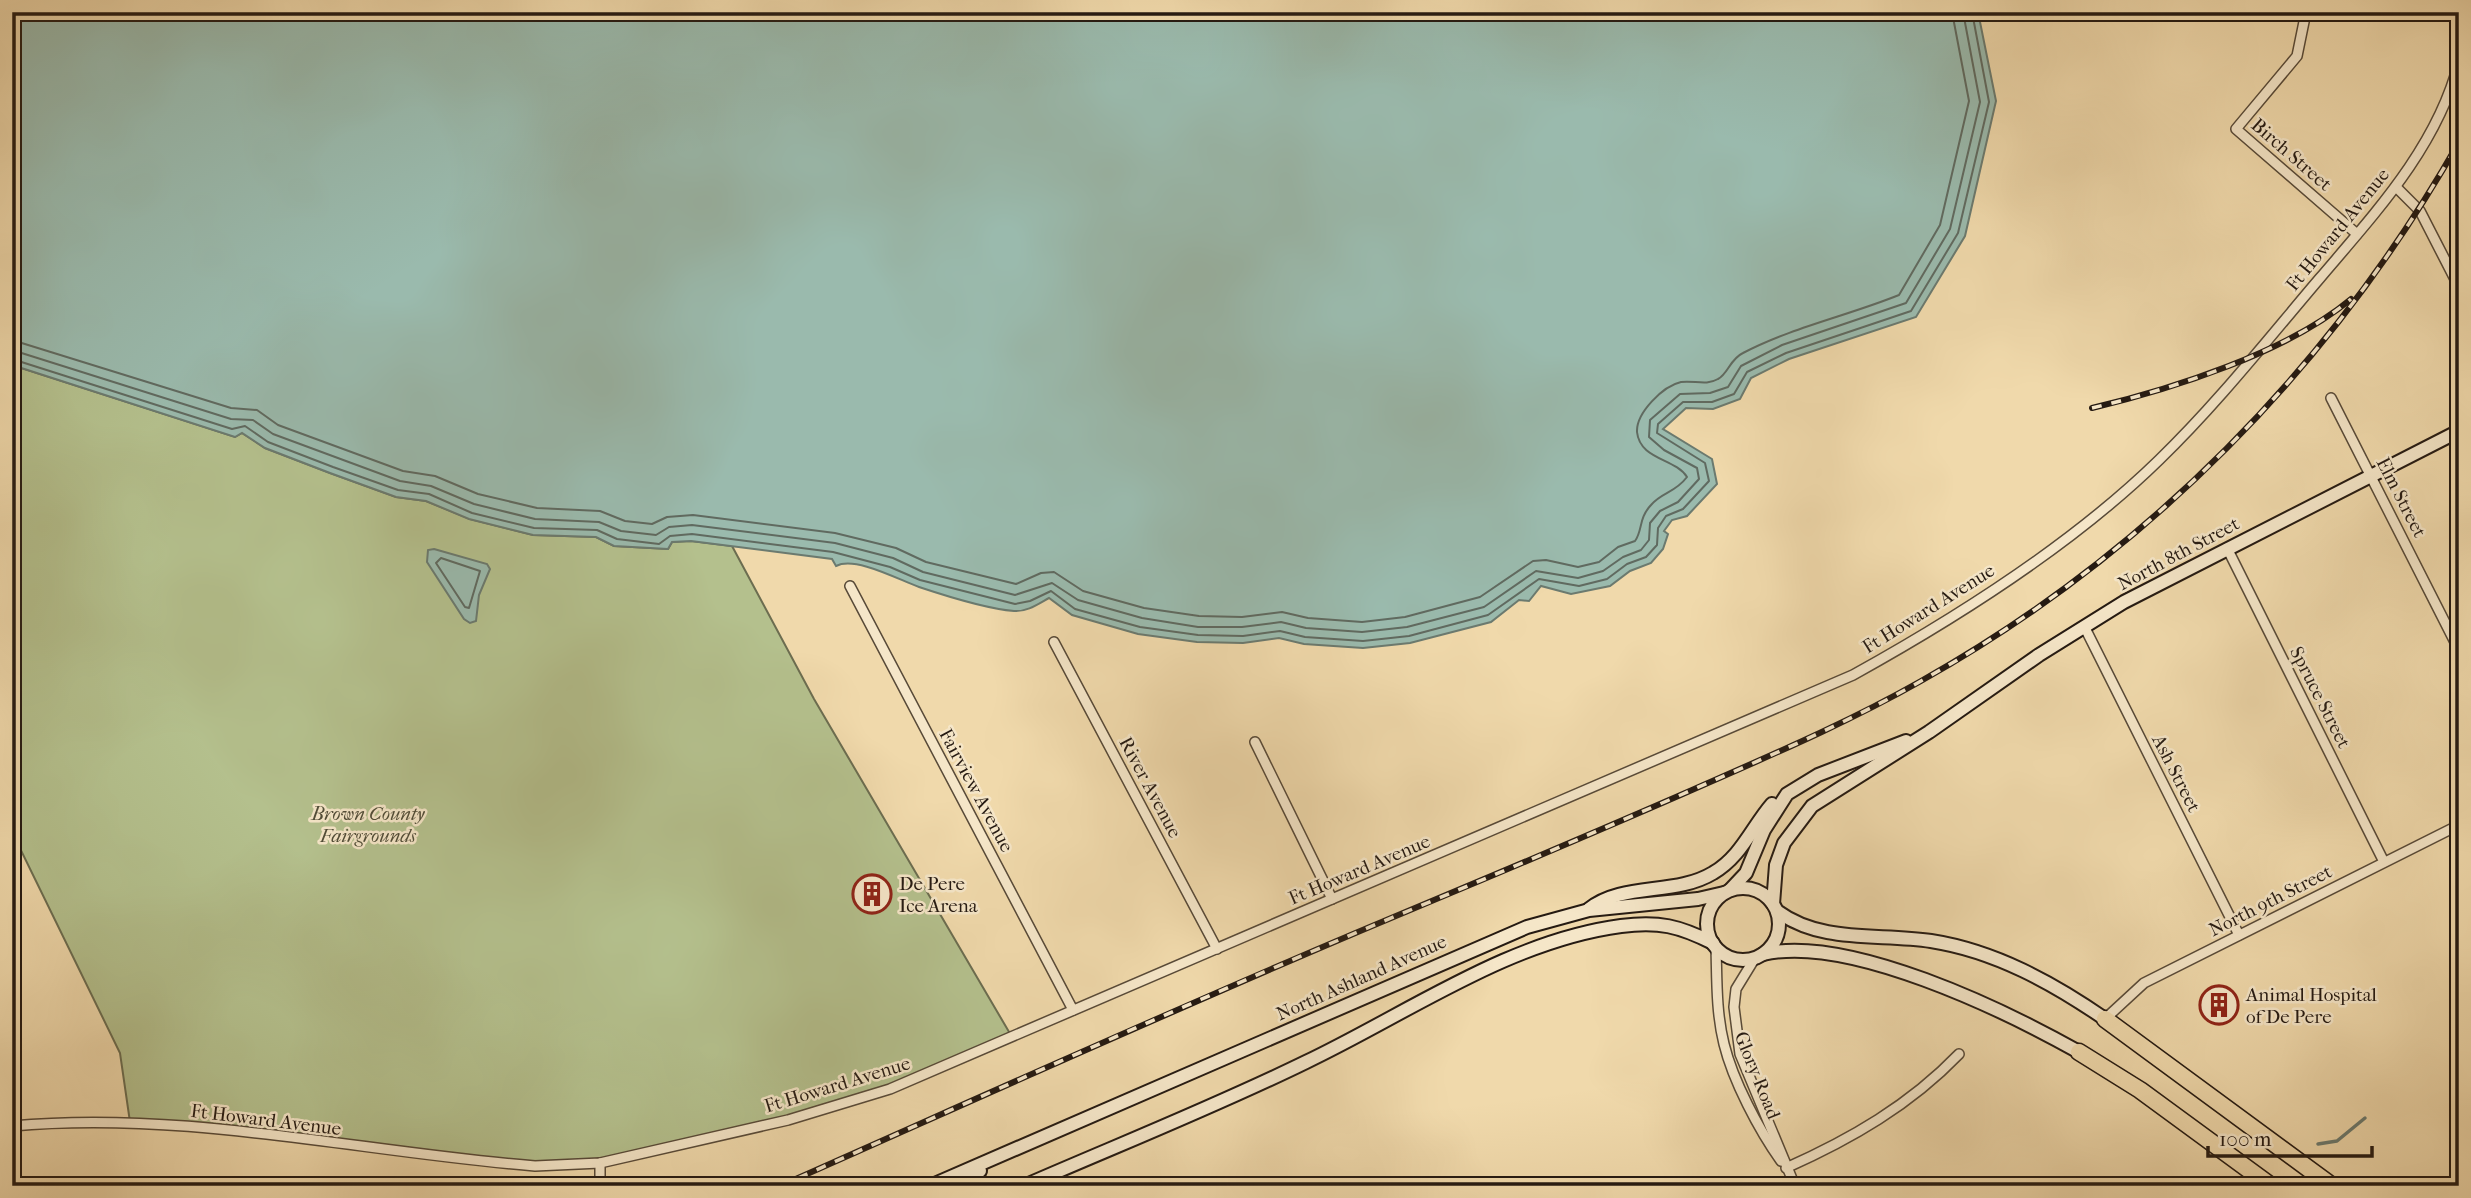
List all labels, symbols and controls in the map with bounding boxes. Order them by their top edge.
street label: Birch Street [2247,114,2336,196]
street label: Ft Howard Avenue [2282,164,2394,295]
street label: Elm Street [2372,454,2431,541]
street label: North 8th Street [2114,512,2243,595]
street label: Ft Howard Avenue [1859,559,1999,658]
street label: Spruce Street [2285,643,2355,752]
street label: Fairview Avenue [934,725,1018,856]
street label: Ash Street [2147,730,2205,816]
street label: River Avenue [1114,733,1186,842]
park label: Brown County Fairgrounds [310,803,426,847]
street label: Ft Howard Avenue [1285,830,1433,910]
street label: North 9th Street [2205,860,2336,941]
building icon: De Pere Ice Arena [851,873,893,915]
place label: De Pere Ice Arena [899,873,978,917]
street label: North Ashland Avenue [1273,930,1450,1025]
building icon: Animal Hospital of De Pere [2198,984,2240,1026]
place label: Animal Hospital of De Pere [2245,984,2377,1028]
street label: Glory Road [1730,1028,1785,1123]
street label: Ft Howard Avenue [762,1052,913,1118]
street label: Ft Howard Avenue [189,1100,342,1140]
scale bar [2208,1114,2373,1158]
text: 100 m [2219,1127,2272,1151]

